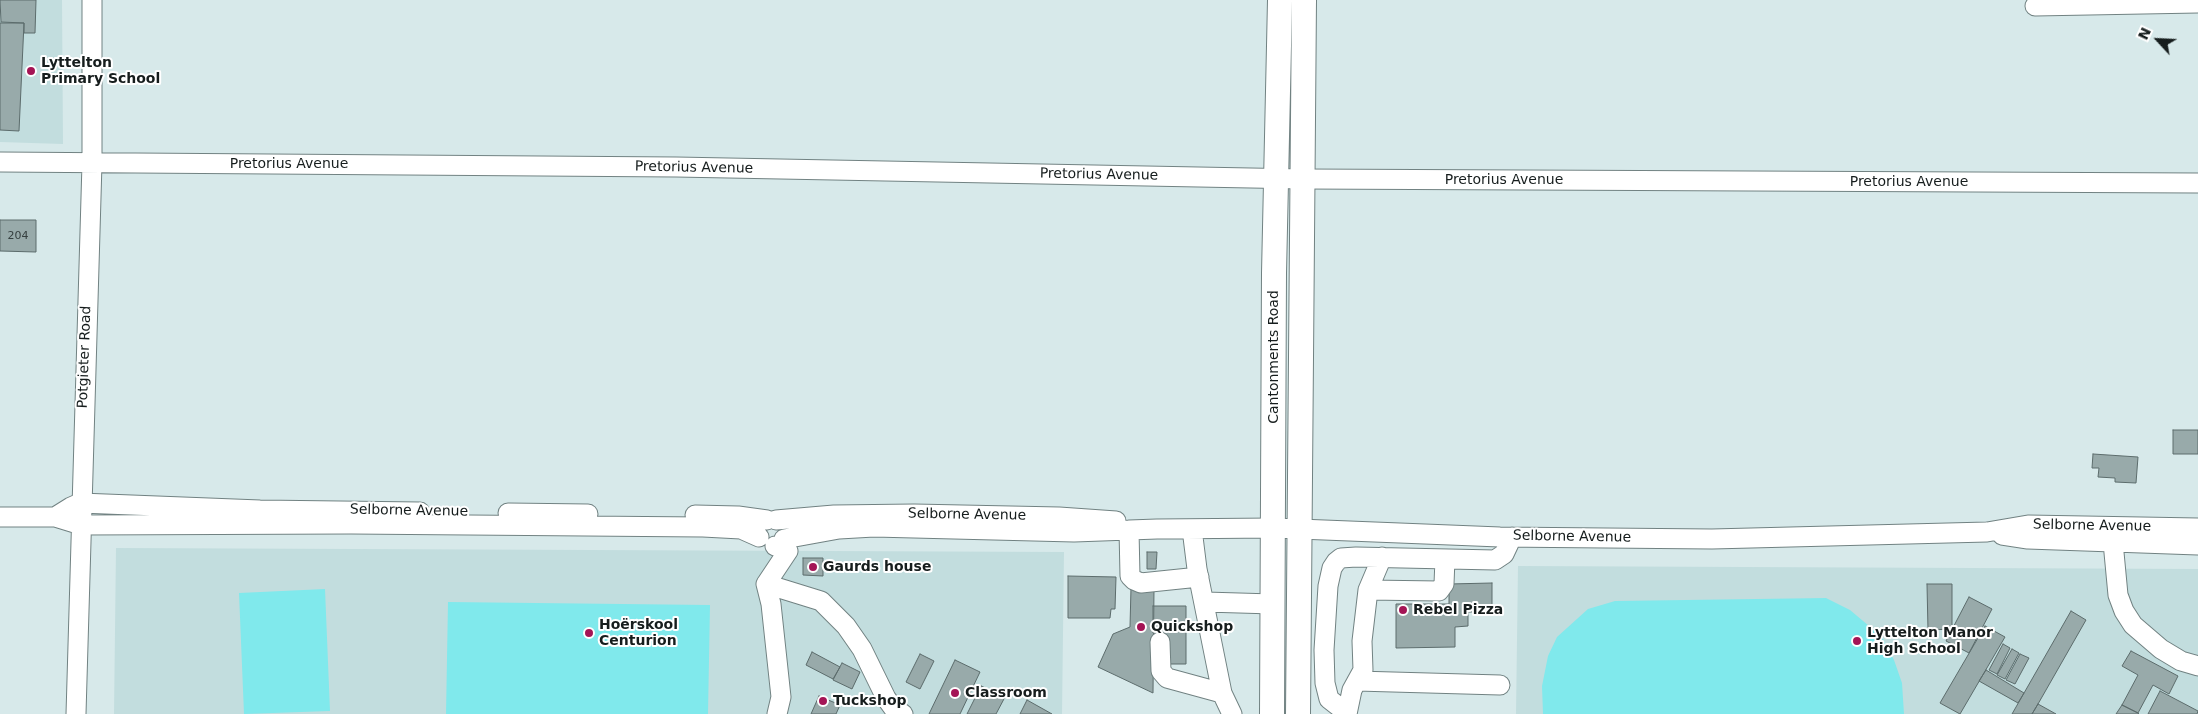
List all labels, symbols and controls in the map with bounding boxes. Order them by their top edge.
north arrow [2133,15,2183,65]
text: N [2135,25,2154,42]
place label: Lyttelton Primary School [41,55,160,88]
marker: Lyttelton Primary School [25,65,37,77]
street label: Pretorius Avenue [230,156,348,172]
street label: Pretorius Avenue [635,159,753,177]
street label: Pretorius Avenue [1040,166,1158,184]
street label: Pretorius Avenue [1445,172,1563,188]
street label: Pretorius Avenue [1850,174,1968,190]
house number: 204 [8,229,28,243]
street label: Cantonments Road [1266,290,1282,424]
street label: Potgieter Road [75,305,95,409]
street label: Selborne Avenue [350,502,468,520]
street label: Selborne Avenue [908,506,1026,524]
street label: Selborne Avenue [2033,517,2151,535]
street label: Selborne Avenue [1513,528,1631,546]
place label: Gaurds house [823,559,931,575]
marker: Gaurds house [807,561,819,573]
place label: Rebel Pizza [1413,602,1503,618]
marker: Rebel Pizza [1397,604,1409,616]
place label: Hoërskool Centurion [599,617,678,650]
place label: Quickshop [1151,619,1233,635]
marker: Quickshop [1135,621,1147,633]
place label: Lyttelton Manor High School [1867,625,1993,658]
marker: Hoërskool Centurion [583,627,595,639]
marker: Lyttelton Manor High School [1851,635,1863,647]
place label: Classroom [965,685,1047,701]
marker: Classroom [949,687,961,699]
place label: Tuckshop [833,693,907,709]
marker: Tuckshop [817,695,829,707]

